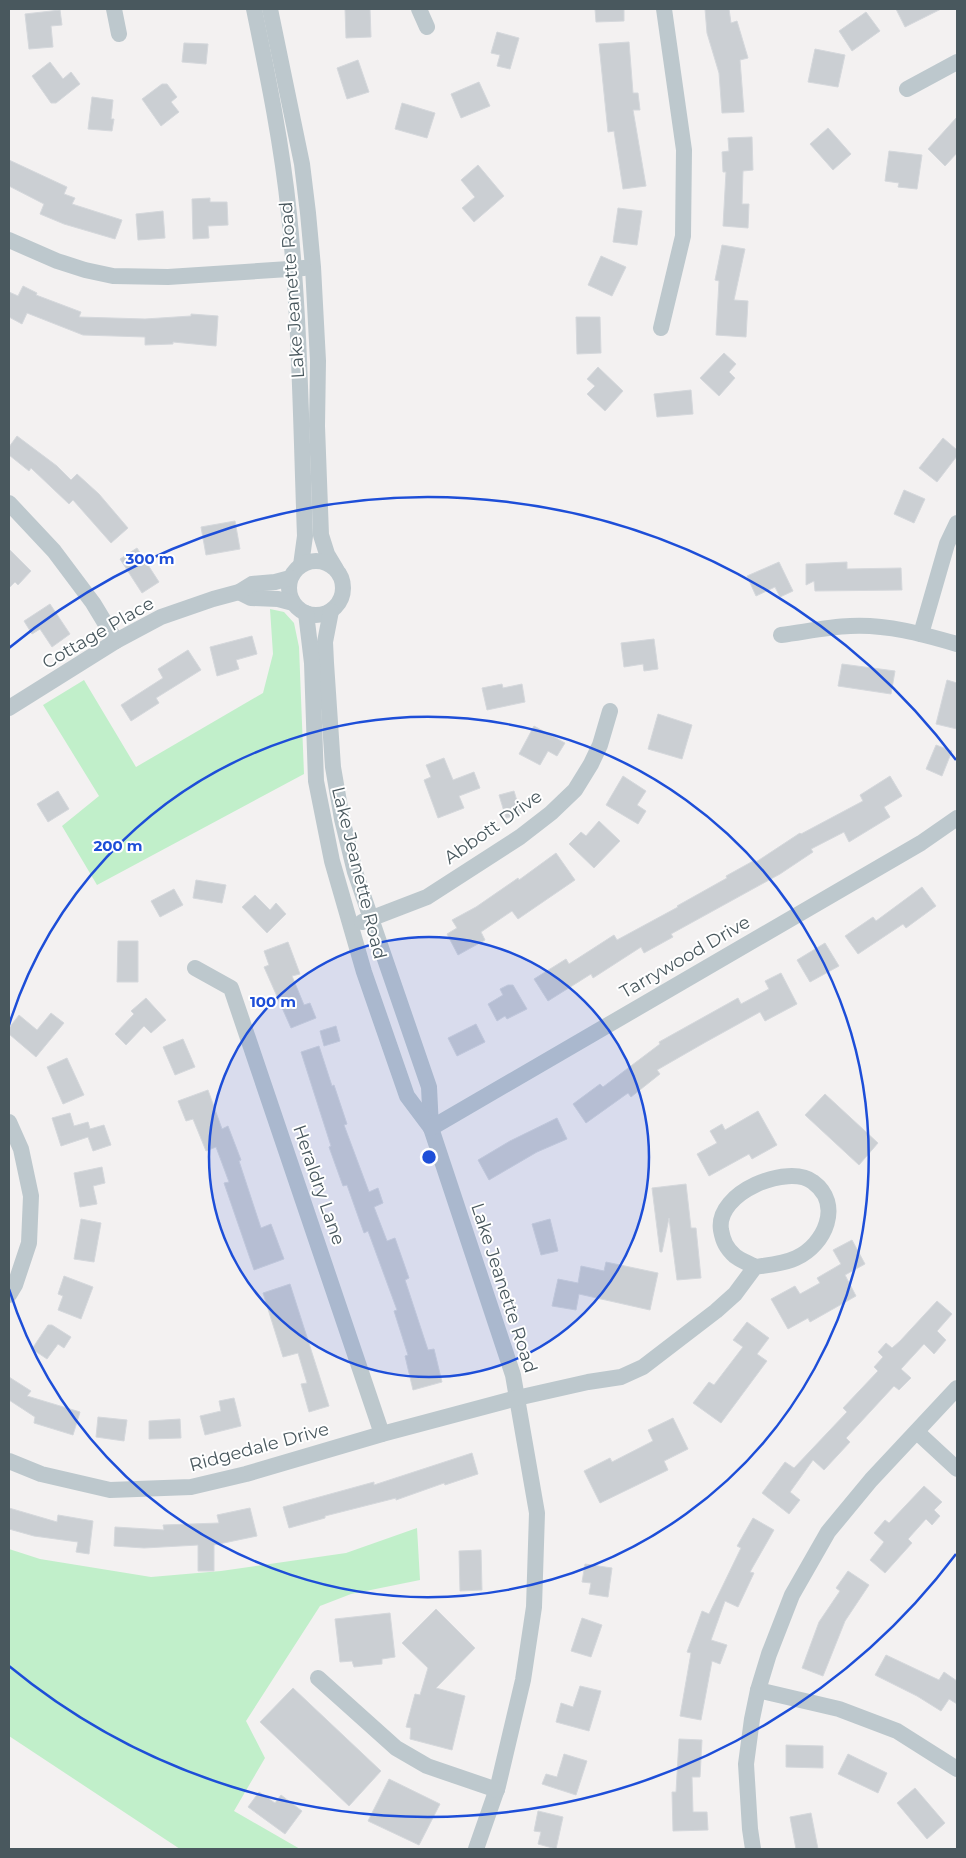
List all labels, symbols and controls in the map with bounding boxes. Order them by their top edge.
street label: Lake Jeanette Road [275,201,309,379]
text: 300 m [124,549,175,568]
street label: Cottage Place [38,592,158,674]
street label: Lake Jeanette Road [327,784,391,962]
street label: Abbott Drive [440,785,546,869]
text: 200 m [93,836,143,855]
street label: Tarrywood Drive [616,911,754,1003]
text: 100 m [250,992,296,1011]
street label: Heraldry Lane [288,1122,350,1248]
centre of rings [420,1148,438,1166]
street label: Lake Jeanette Road [466,1200,542,1376]
street label: Ridgedale Drive [187,1418,331,1476]

